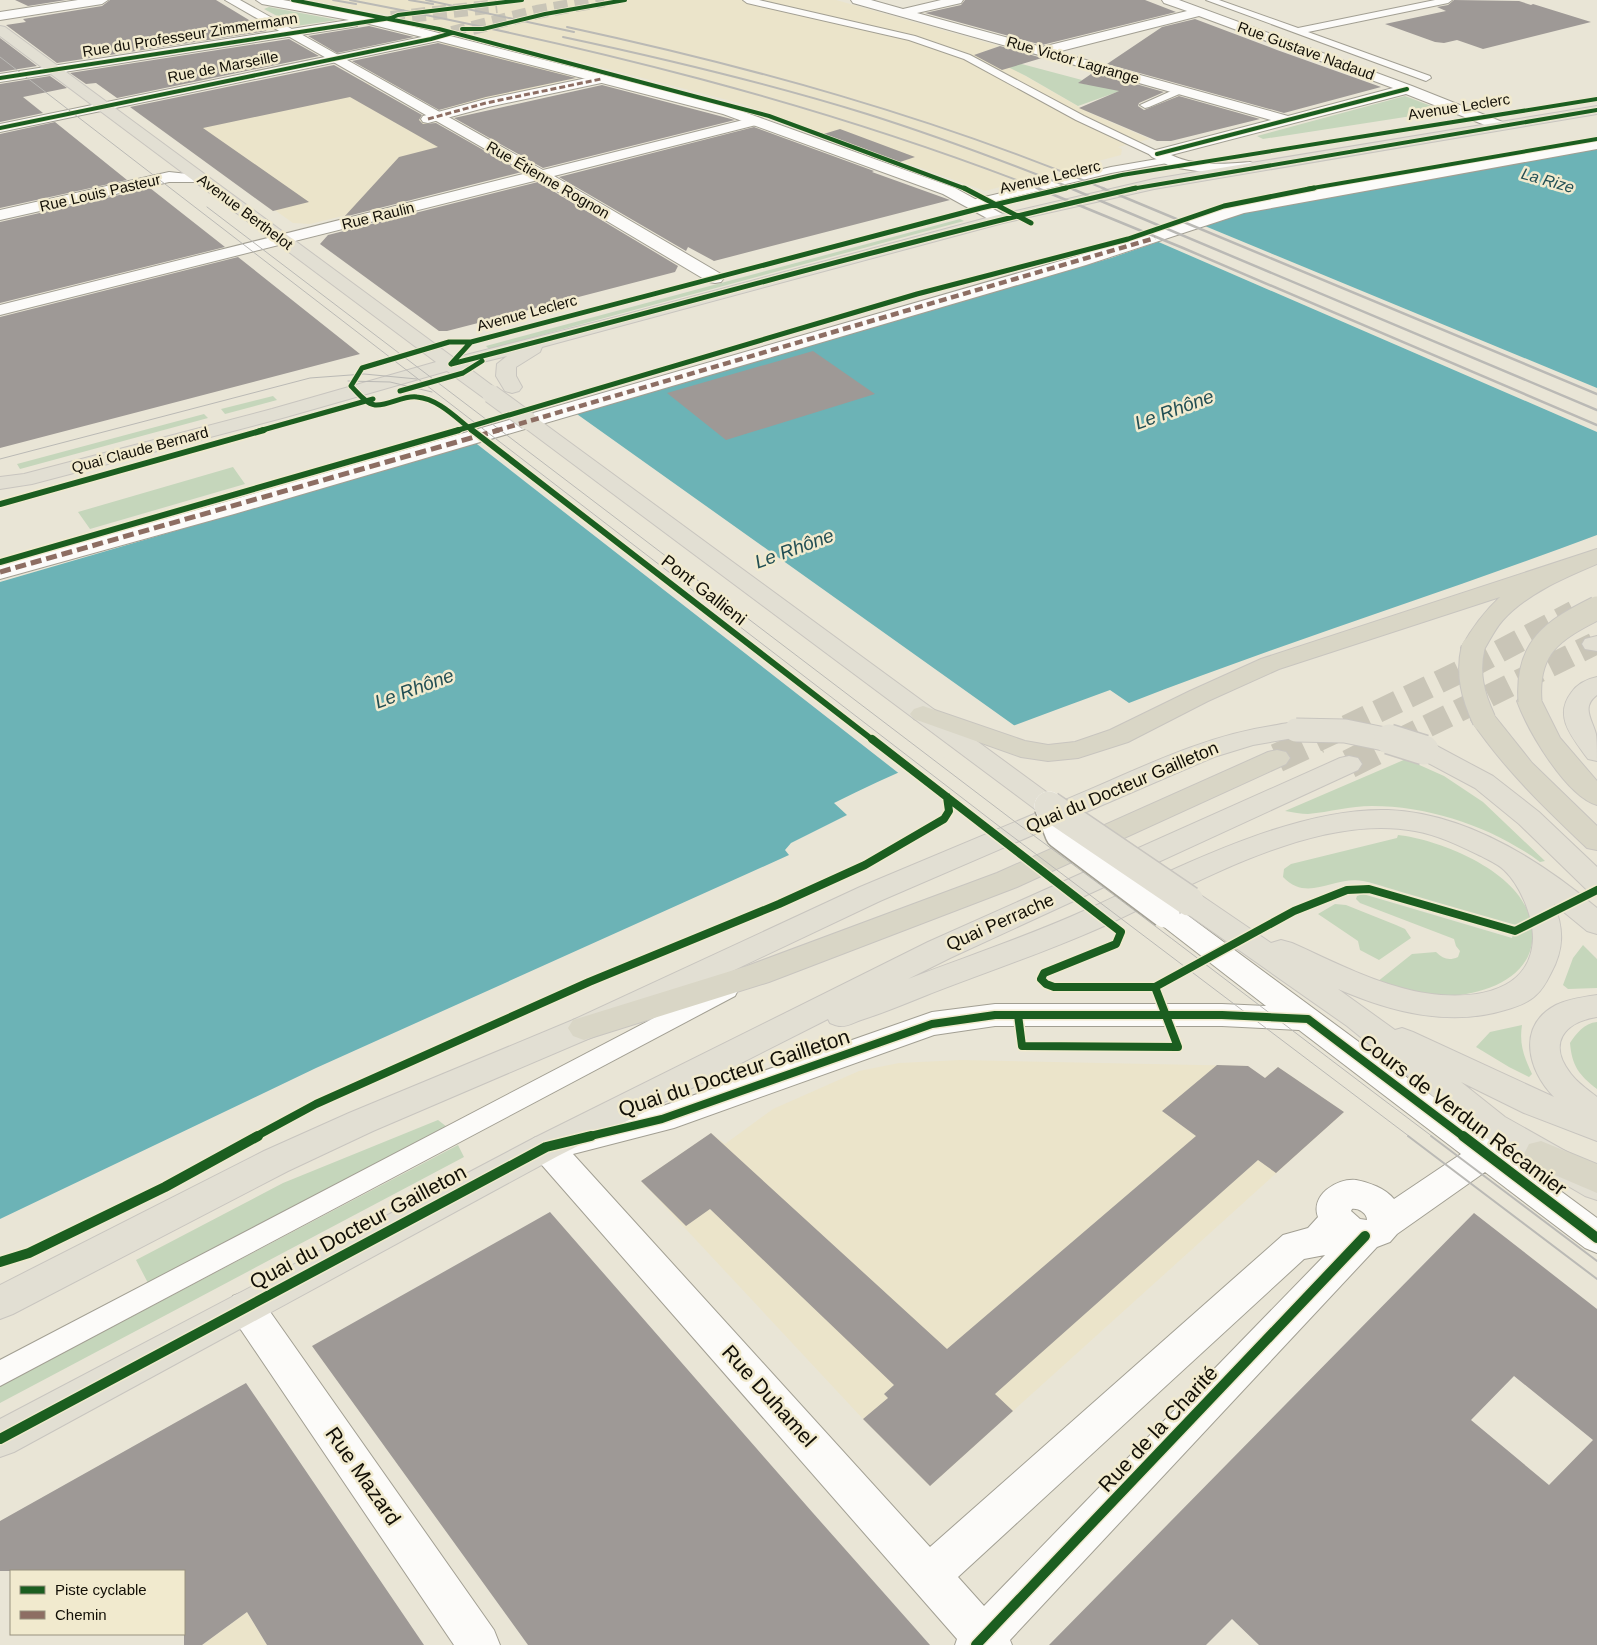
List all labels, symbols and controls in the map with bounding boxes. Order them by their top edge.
street label: Rue du Professeur Zimmermann [81,9,299,60]
street label: Rue Gustave Nadaud [1235,18,1377,83]
street label: Rue Victor Lagrange [1005,32,1141,87]
street label: Rue de Marseille [166,47,280,86]
street label: Avenue Leclerc [1407,90,1512,123]
street label: Rue Étienne Rognon [484,137,613,222]
street label: Avenue Leclerc [998,157,1103,196]
water label: La Rize [1519,165,1576,196]
street label: Rue Louis Pasteur [38,170,162,215]
street label: Avenue Berthelot [194,170,297,253]
street label: Rue Raulin [340,198,416,233]
street label: Avenue Leclerc [475,291,579,334]
water label: Le Rhône [1132,386,1216,433]
street label: Quai Claude Bernard [70,423,210,476]
water label: Le Rhône [752,525,836,572]
street label: Pont Gallieni [658,551,750,629]
water label: Le Rhône [372,665,456,712]
street label: Quai du Docteur Gailleton [1023,737,1221,837]
street label: Quai Perrache [943,889,1057,955]
street label: Quai du Docteur Gailleton [615,1024,852,1121]
street label: Cours de Verdun Récamier [1355,1029,1571,1200]
street label: Quai du Docteur Gailleton [246,1160,470,1293]
street label: Rue Duhamel [718,1340,821,1451]
street label: Rue de la Charité [1093,1361,1222,1496]
street label: Rue Mazard [321,1422,406,1529]
legend [10,1570,185,1635]
text: Piste cyclable [55,1581,147,1598]
text: Chemin [55,1606,107,1623]

